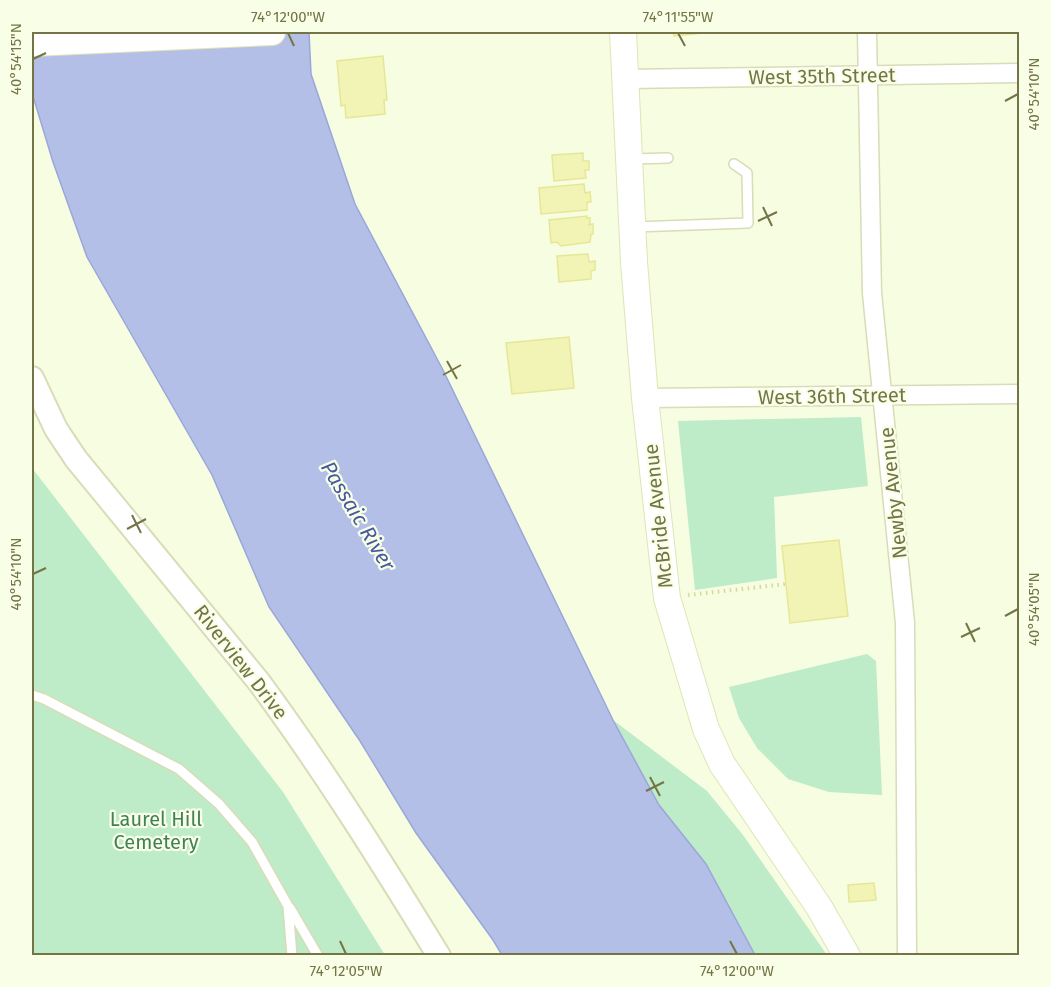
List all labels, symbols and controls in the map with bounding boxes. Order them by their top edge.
text: 74°12'00"W [251,8,326,26]
text: 74°11'55"W [643,8,714,26]
text: 40°54'15"N [7,23,25,95]
text: 40°54'10"N [1025,57,1043,131]
street label: West 35th Street [748,63,897,89]
street label: West 36th Street [758,383,907,409]
street label: Newby Avenue [874,426,912,560]
street label: McBride Avenue [638,443,678,589]
water label: Passaic River [315,457,401,576]
text: 40°54'10"N [7,537,25,611]
text: 40°54'05"N [1025,572,1043,646]
street label: Riverview Drive [189,600,293,724]
park label: Laurel Hill Cemetery [110,807,202,854]
text: 74°12'05"W [310,962,383,980]
text: 74°12'00"W [700,962,775,980]

